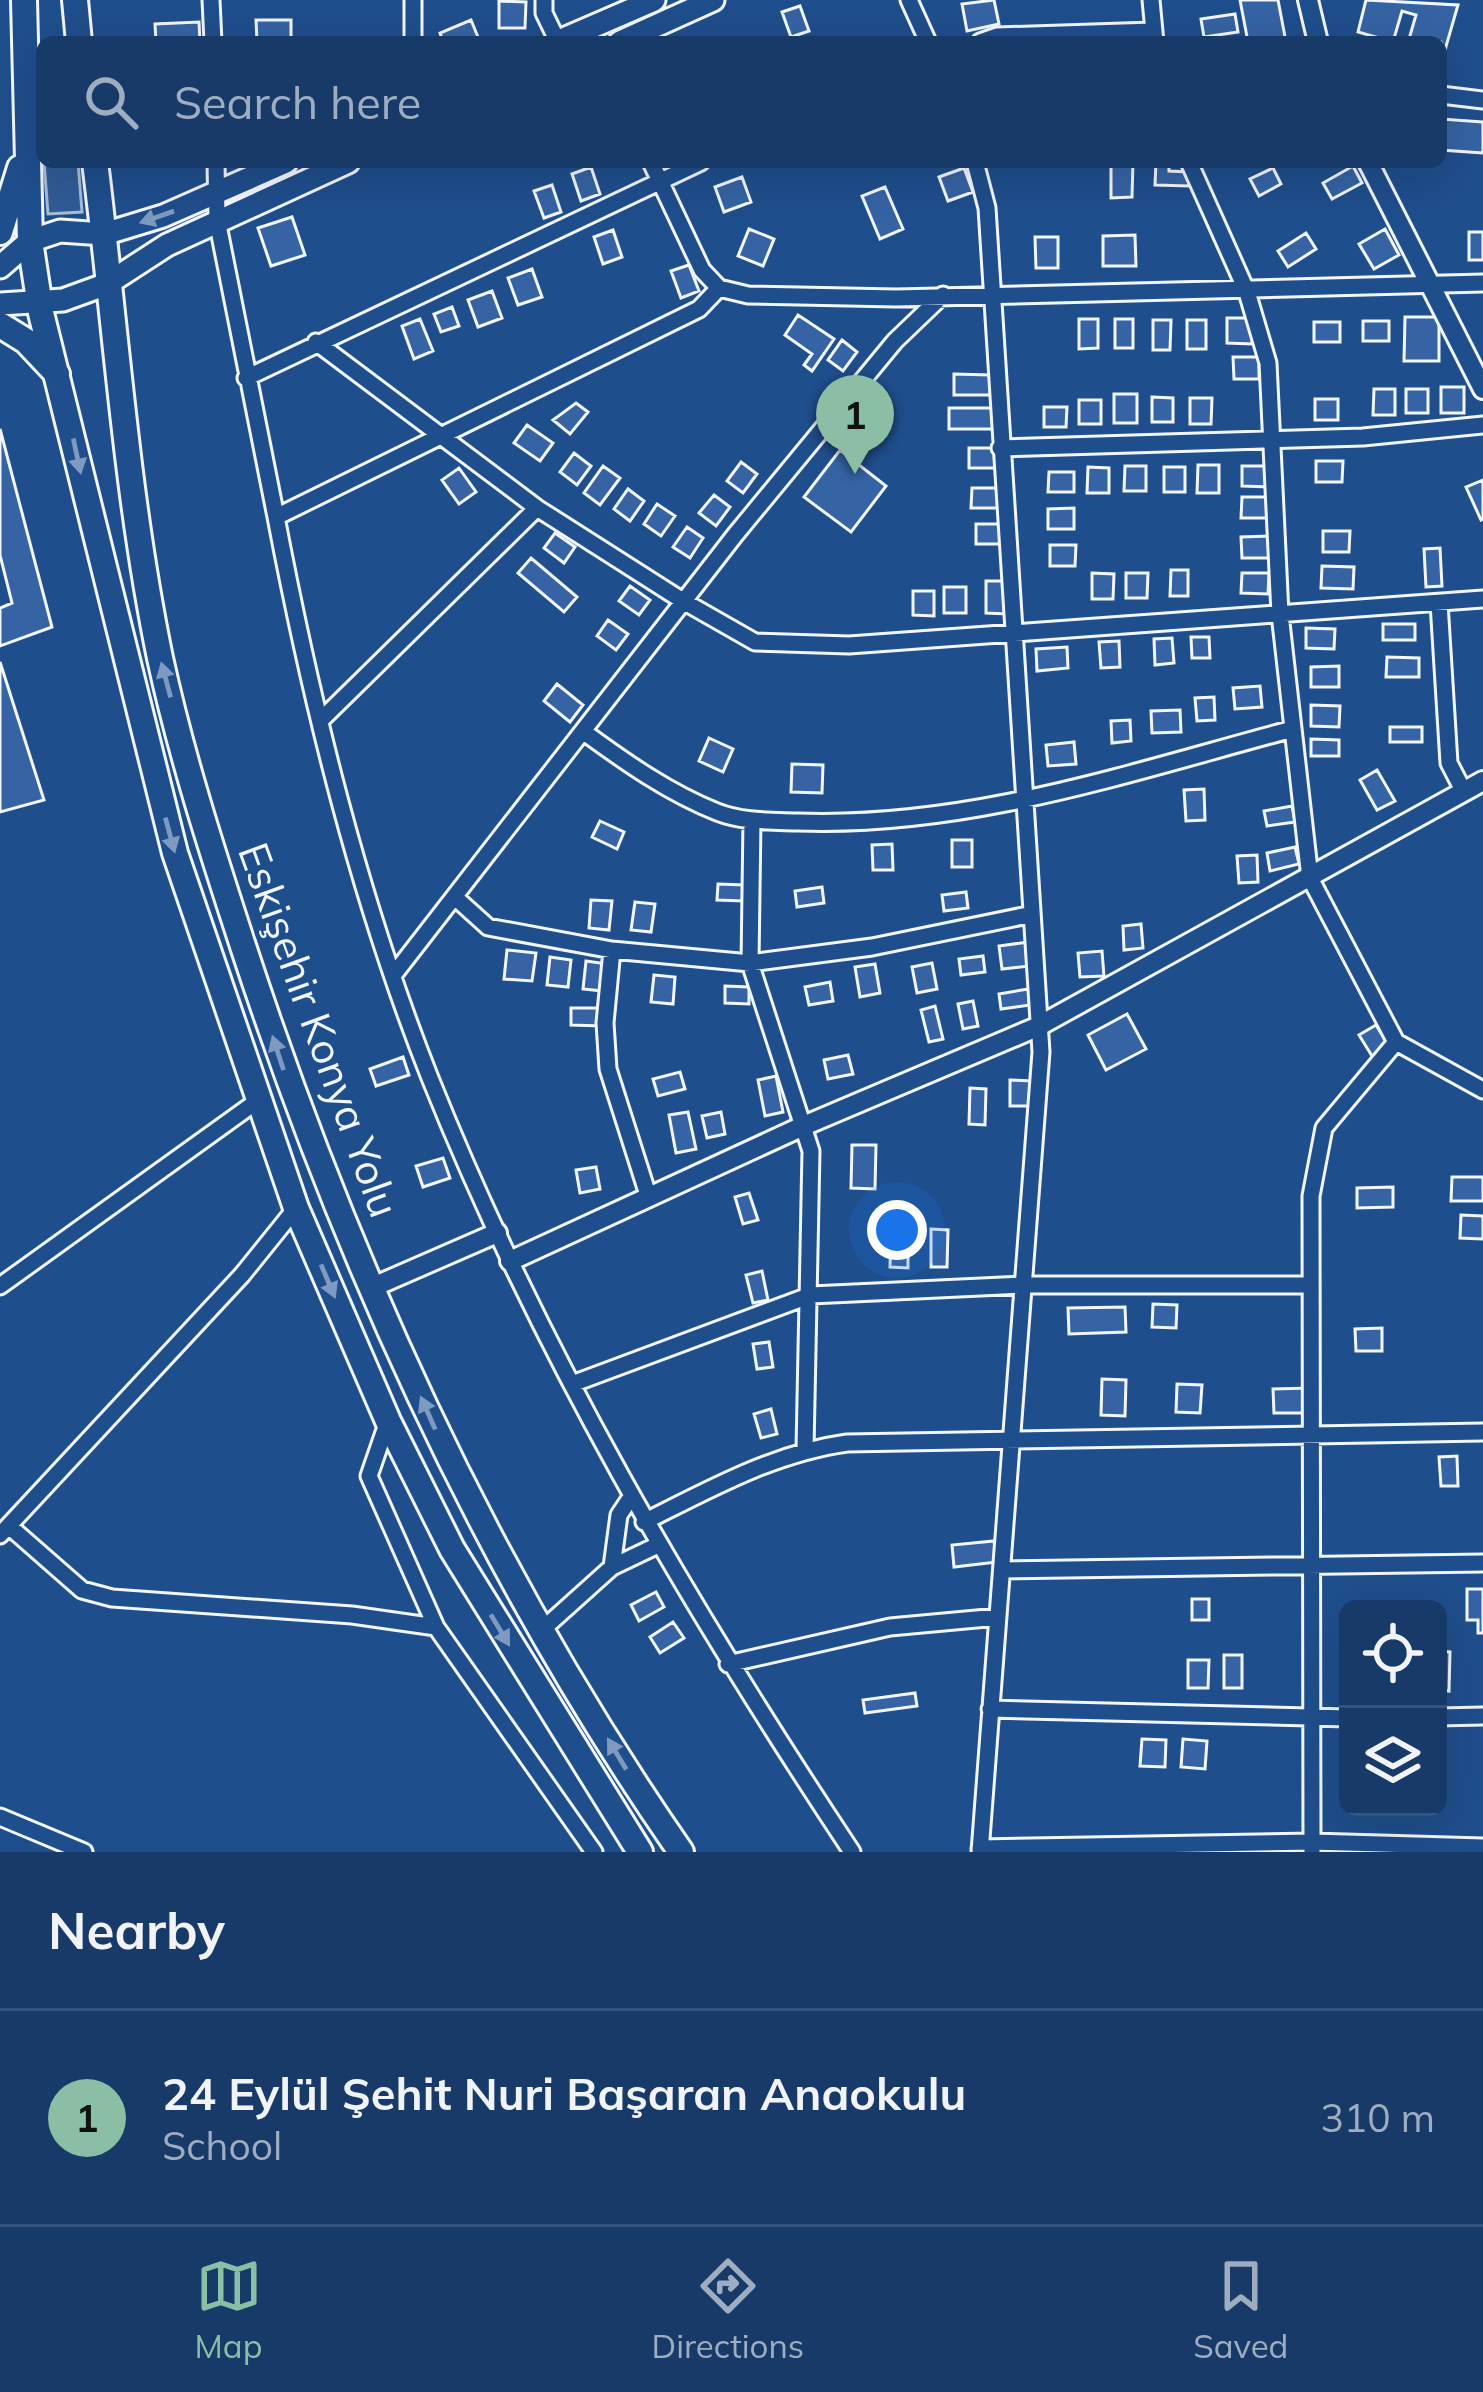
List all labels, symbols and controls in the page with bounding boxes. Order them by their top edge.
search box [36,36,1447,168]
icon: search [78,69,144,135]
text: Search here [174,74,421,130]
one-way arrow [139,209,175,227]
pin: 1 [816,375,894,474]
one-way arrow [68,438,87,476]
one-way arrow [156,661,175,698]
one-way arrow [161,816,180,853]
street label: Eskişehir Konya Yolu [227,835,412,1224]
one-way arrow [268,1035,286,1071]
your location [867,1200,927,1260]
one-way arrow [319,1264,338,1300]
one-way arrow [418,1395,438,1430]
map controls [1339,1600,1447,1816]
button: locate [1339,1600,1447,1708]
one-way arrow [489,1614,510,1647]
button: layers [1339,1708,1447,1816]
one-way arrow [607,1737,628,1771]
text: Nearby [48,1898,225,1962]
text: 24 Eylül Şehit Nuri Başaran Anaokulu [162,2065,966,2121]
text: 1 [75,2093,99,2142]
text: 310 m [1320,2093,1435,2142]
text: School [162,2121,282,2170]
tab: Map [195,2253,262,2366]
tab: Directions [652,2253,804,2366]
tab: Saved [1193,2253,1288,2366]

